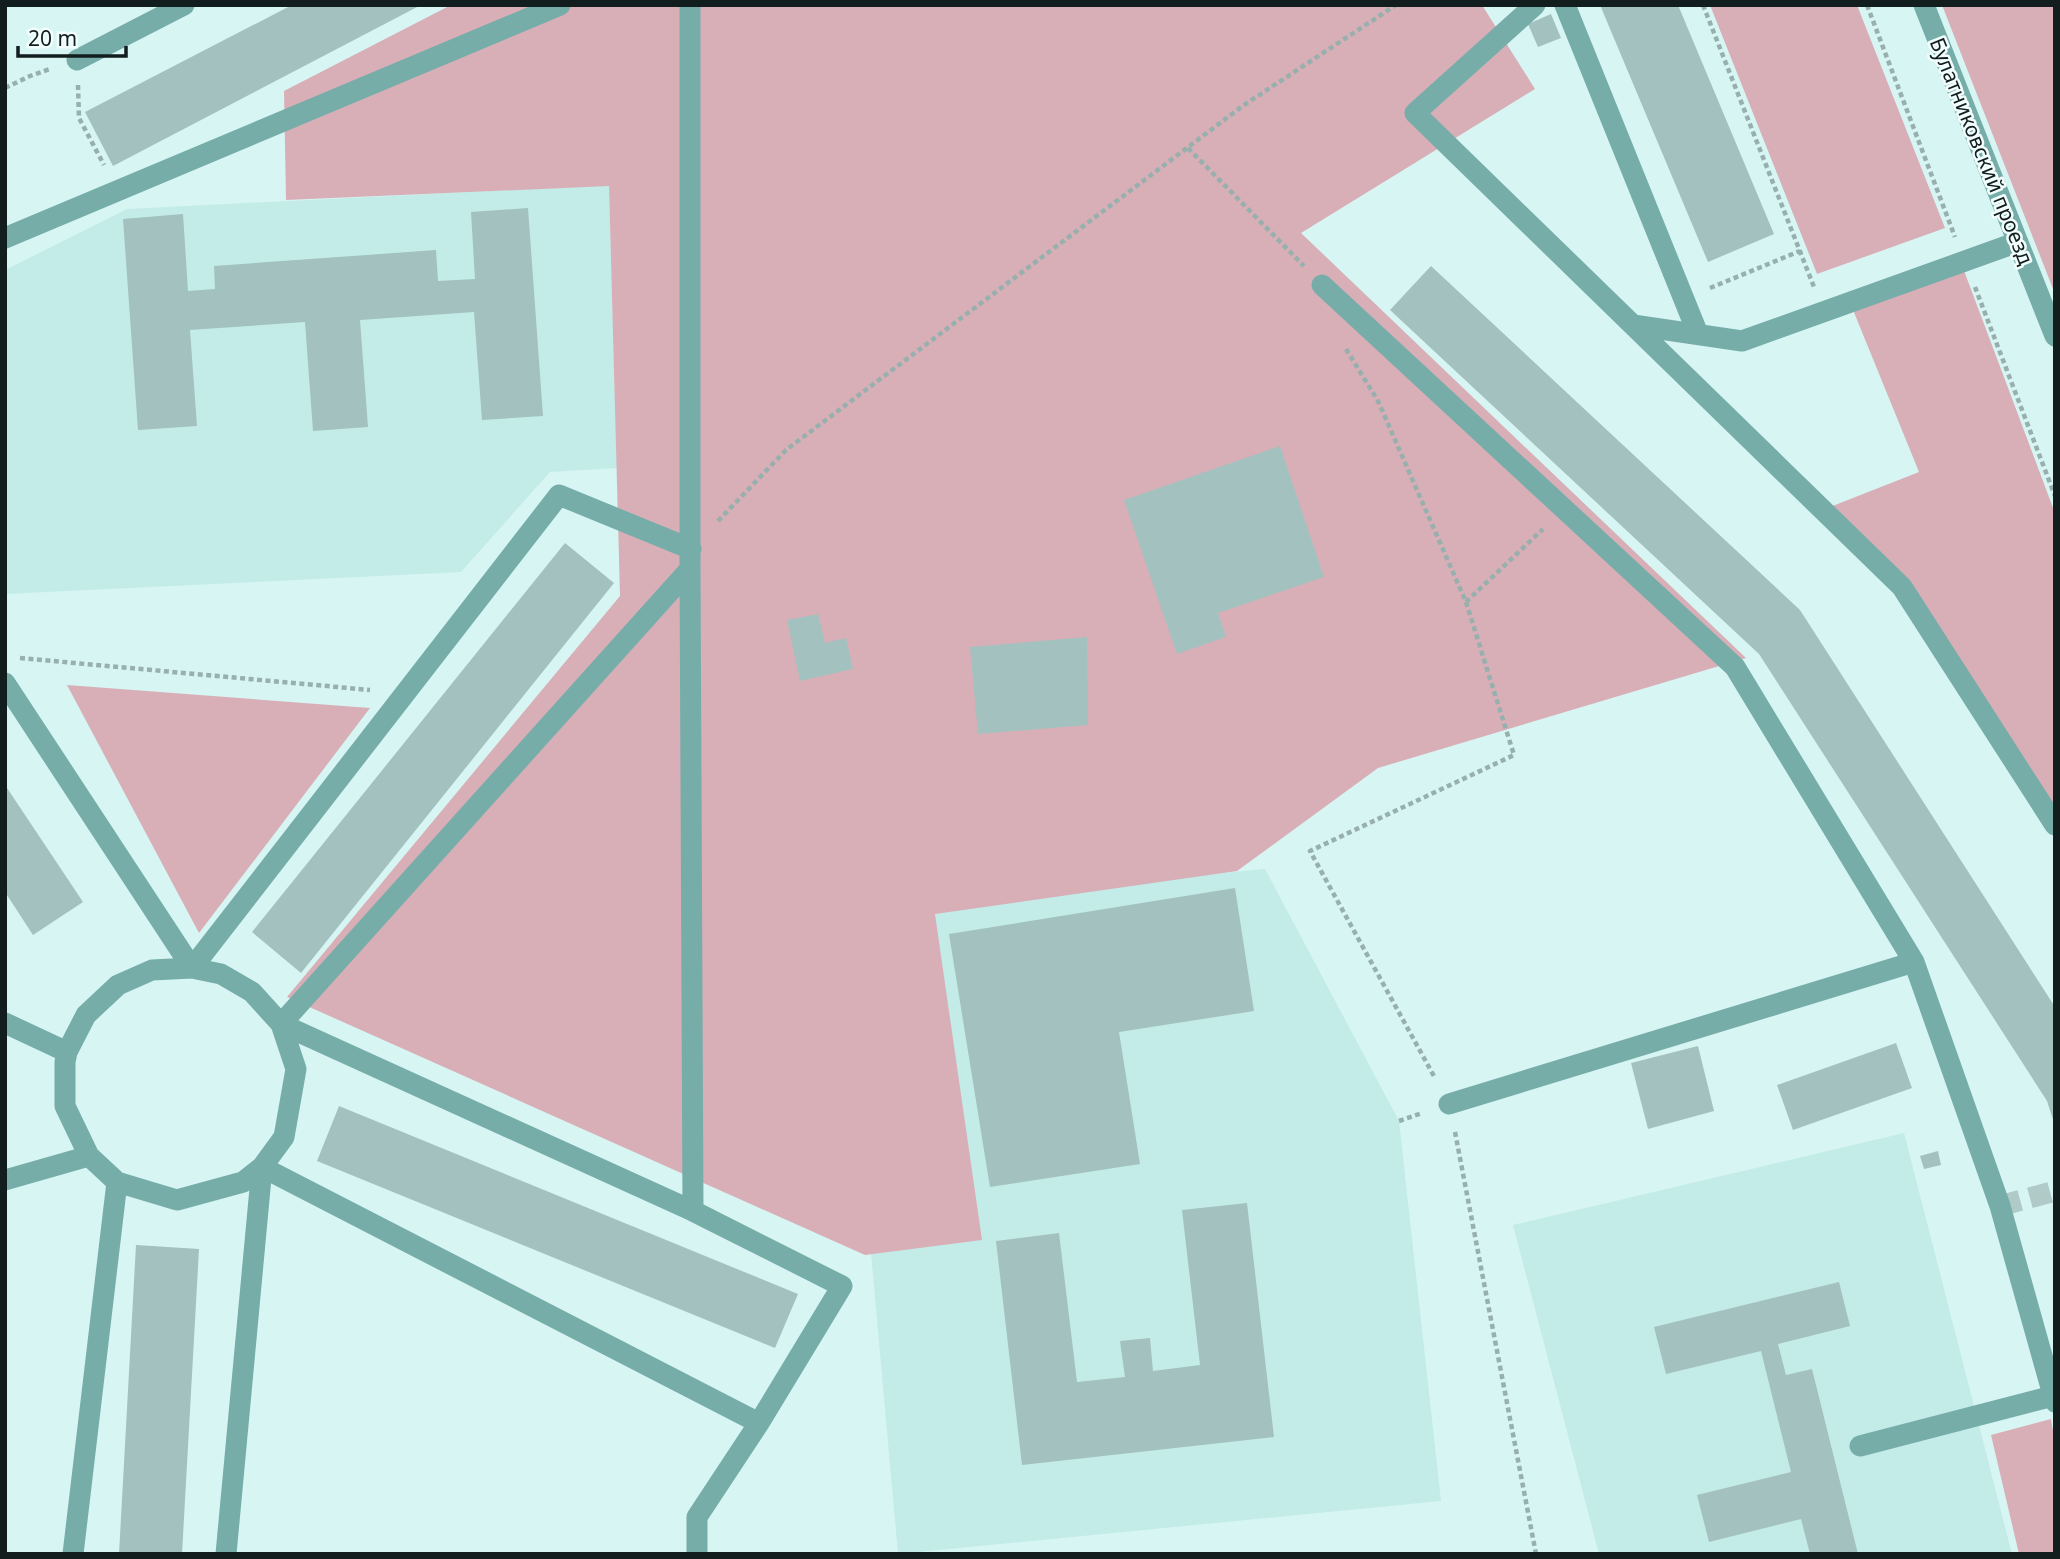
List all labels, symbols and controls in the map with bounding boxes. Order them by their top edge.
scale bar [18,14,126,58]
text: 20 m [28,24,77,52]
street label: Булатниковский проезд [1924,33,2040,269]

